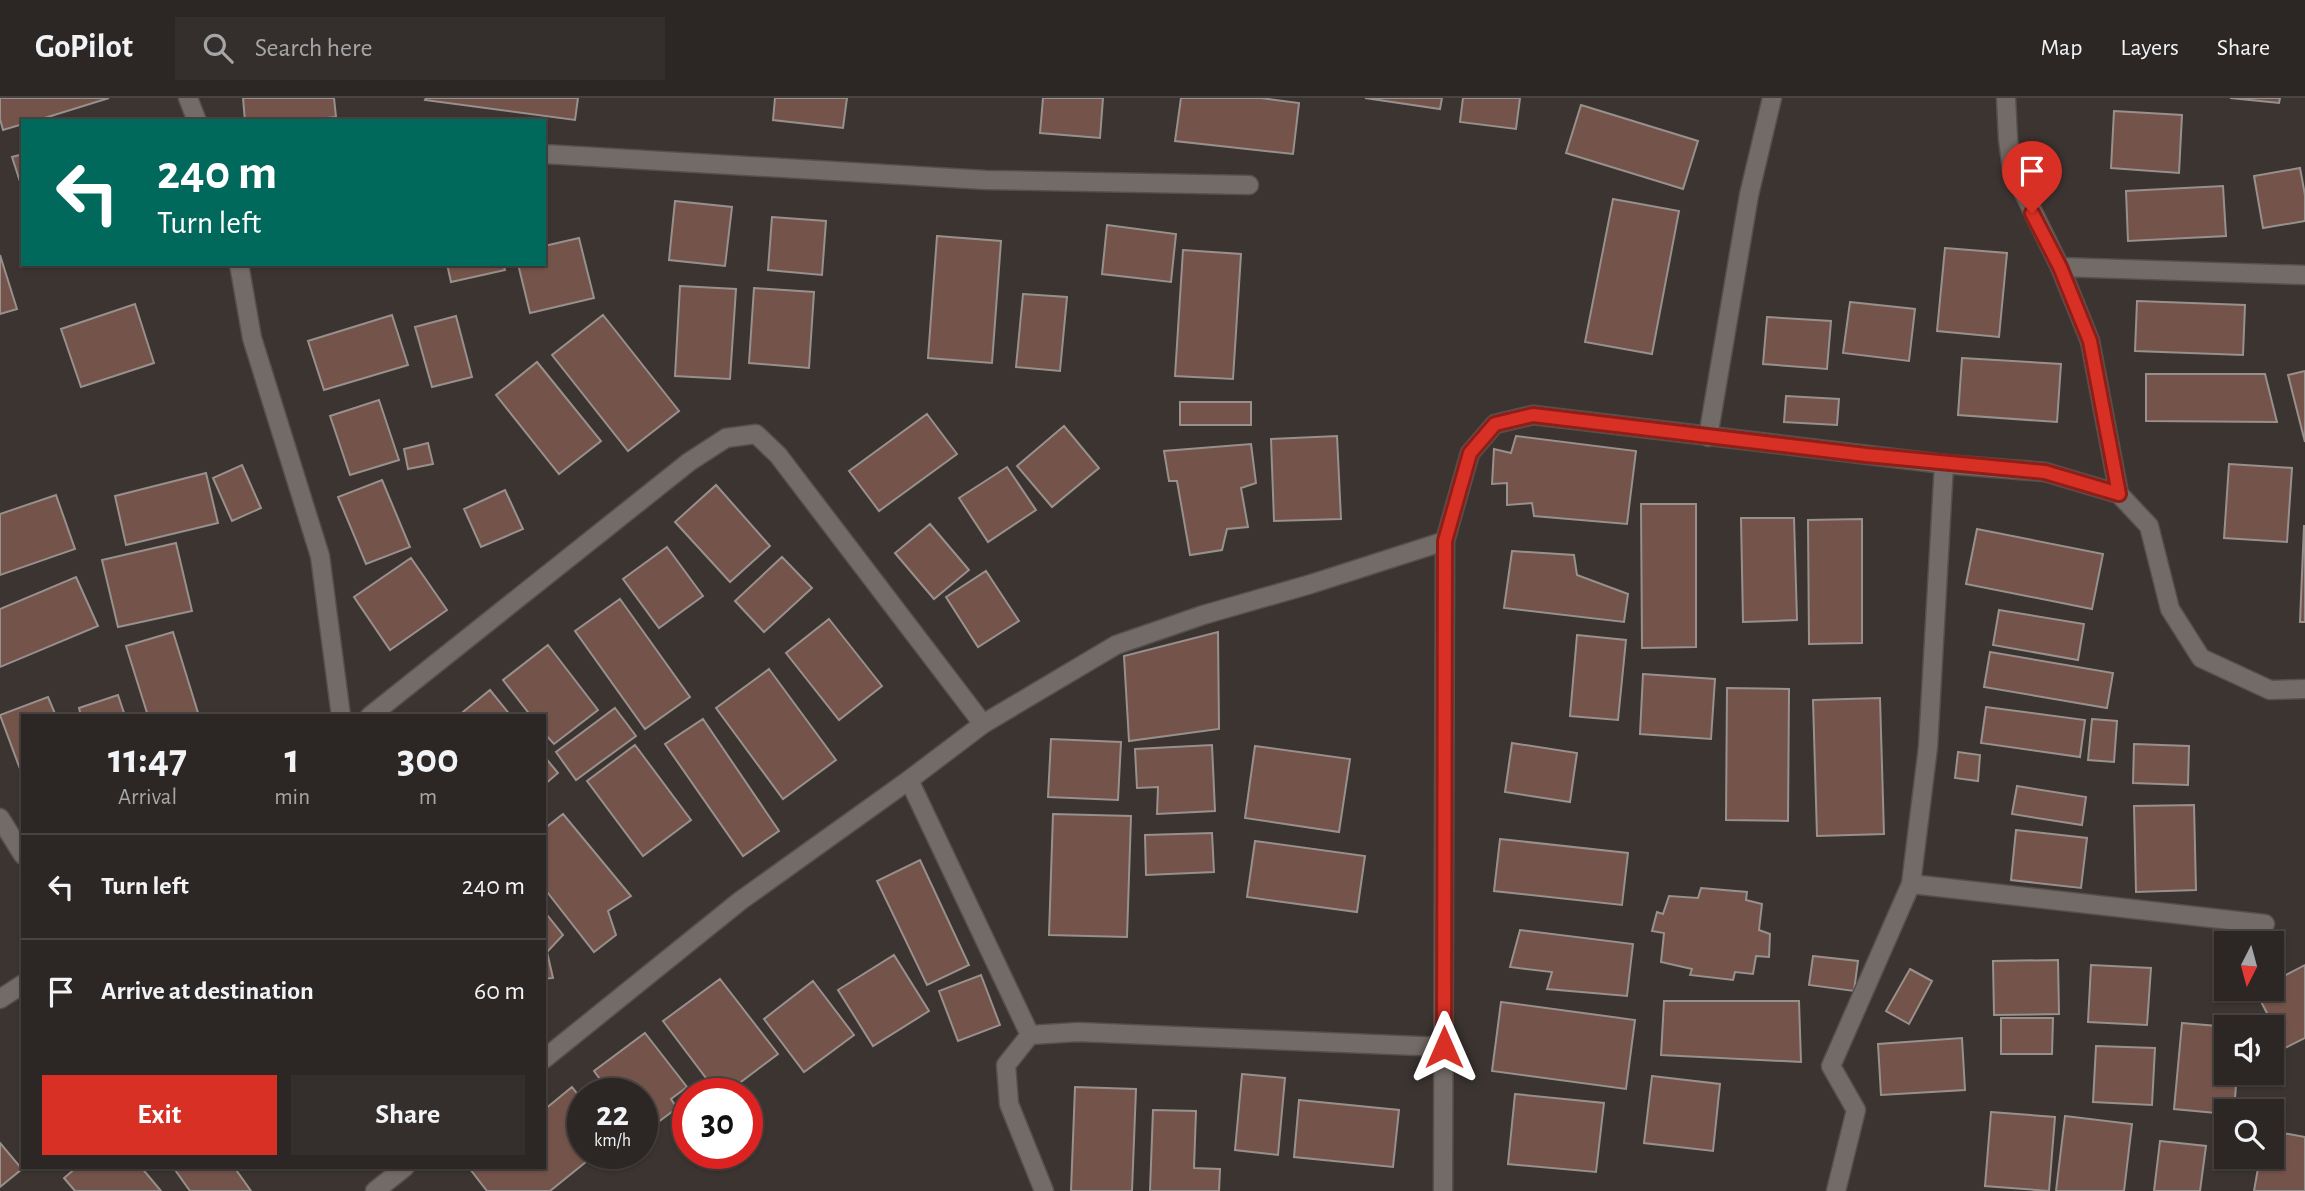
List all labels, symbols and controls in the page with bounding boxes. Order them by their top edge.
search box [175,17,665,80]
icon: search [199,29,237,67]
text: GoPilot [35,31,133,64]
text: Search here [255,35,372,61]
text: Map [2040,36,2082,60]
text: Layers [2120,36,2179,60]
text: Share [2217,36,2270,60]
pin [2002,141,2062,213]
icon: left [42,147,133,238]
text: 240 m [157,149,277,198]
icon: arrive [2013,152,2051,190]
text: Turn left [157,207,261,239]
text: 11:47 [108,738,187,780]
text: 1 [285,738,300,780]
text: 300 [397,738,459,780]
text: Arrival [118,786,177,809]
text: min [274,786,310,809]
text: m [419,786,437,809]
icon: left [42,868,80,906]
text: Turn left [101,873,189,899]
text: 240 m [462,873,525,899]
north arrow [2214,931,2284,1001]
map controls [2214,931,2284,1169]
icon: arrive [42,973,80,1011]
text: Arrive at destination [101,978,314,1004]
text: 60 m [474,978,525,1004]
position arrow [1407,1010,1481,1084]
button: sound [2214,1015,2284,1085]
button: Exit [42,1075,277,1155]
button: Share [291,1075,525,1155]
speed limit sign: 30 [672,1078,763,1169]
text: 22 [596,1097,629,1132]
button: search [2214,1099,2284,1169]
text: km/h [594,1132,631,1150]

